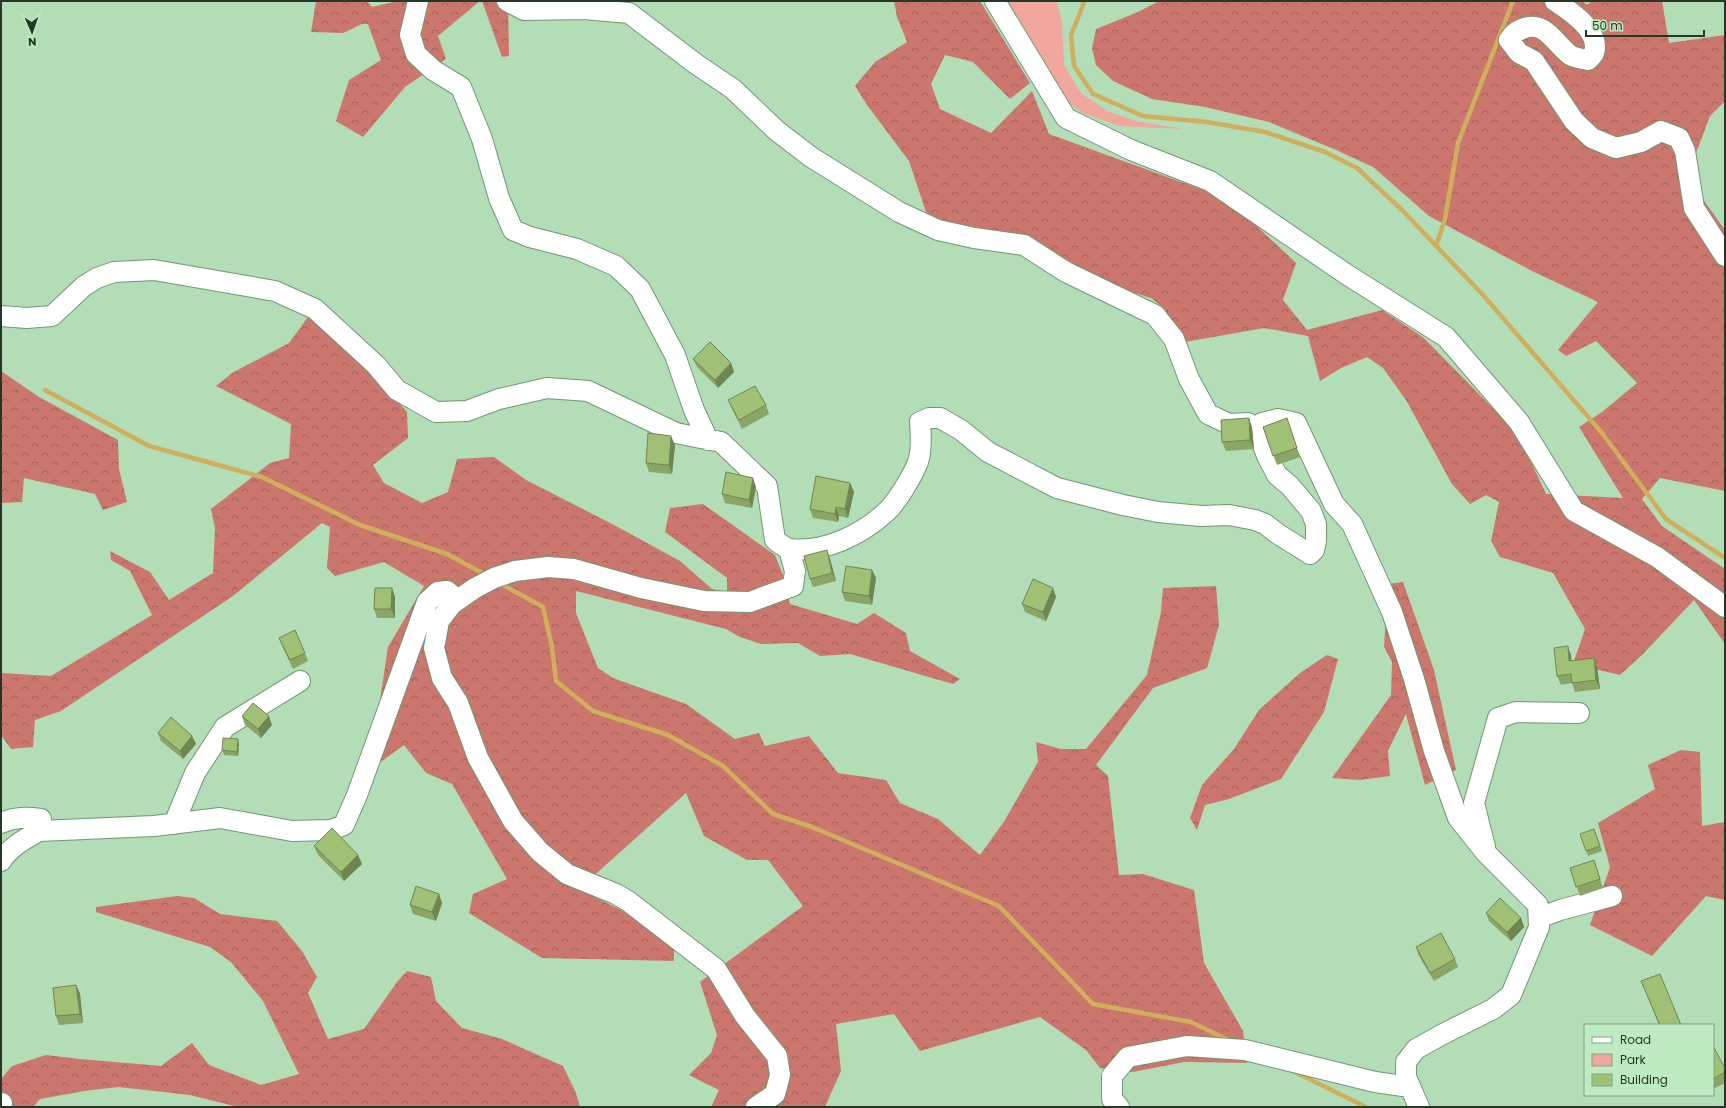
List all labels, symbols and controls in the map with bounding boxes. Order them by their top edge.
north arrow [12,12,52,52]
scale bar [1586,12,1704,38]
text: 50 m [1592,17,1623,34]
text: N [28,34,37,50]
legend [1584,1024,1714,1096]
text: Road [1620,1031,1651,1048]
text: Park [1620,1051,1647,1068]
text: Building [1620,1071,1668,1088]

